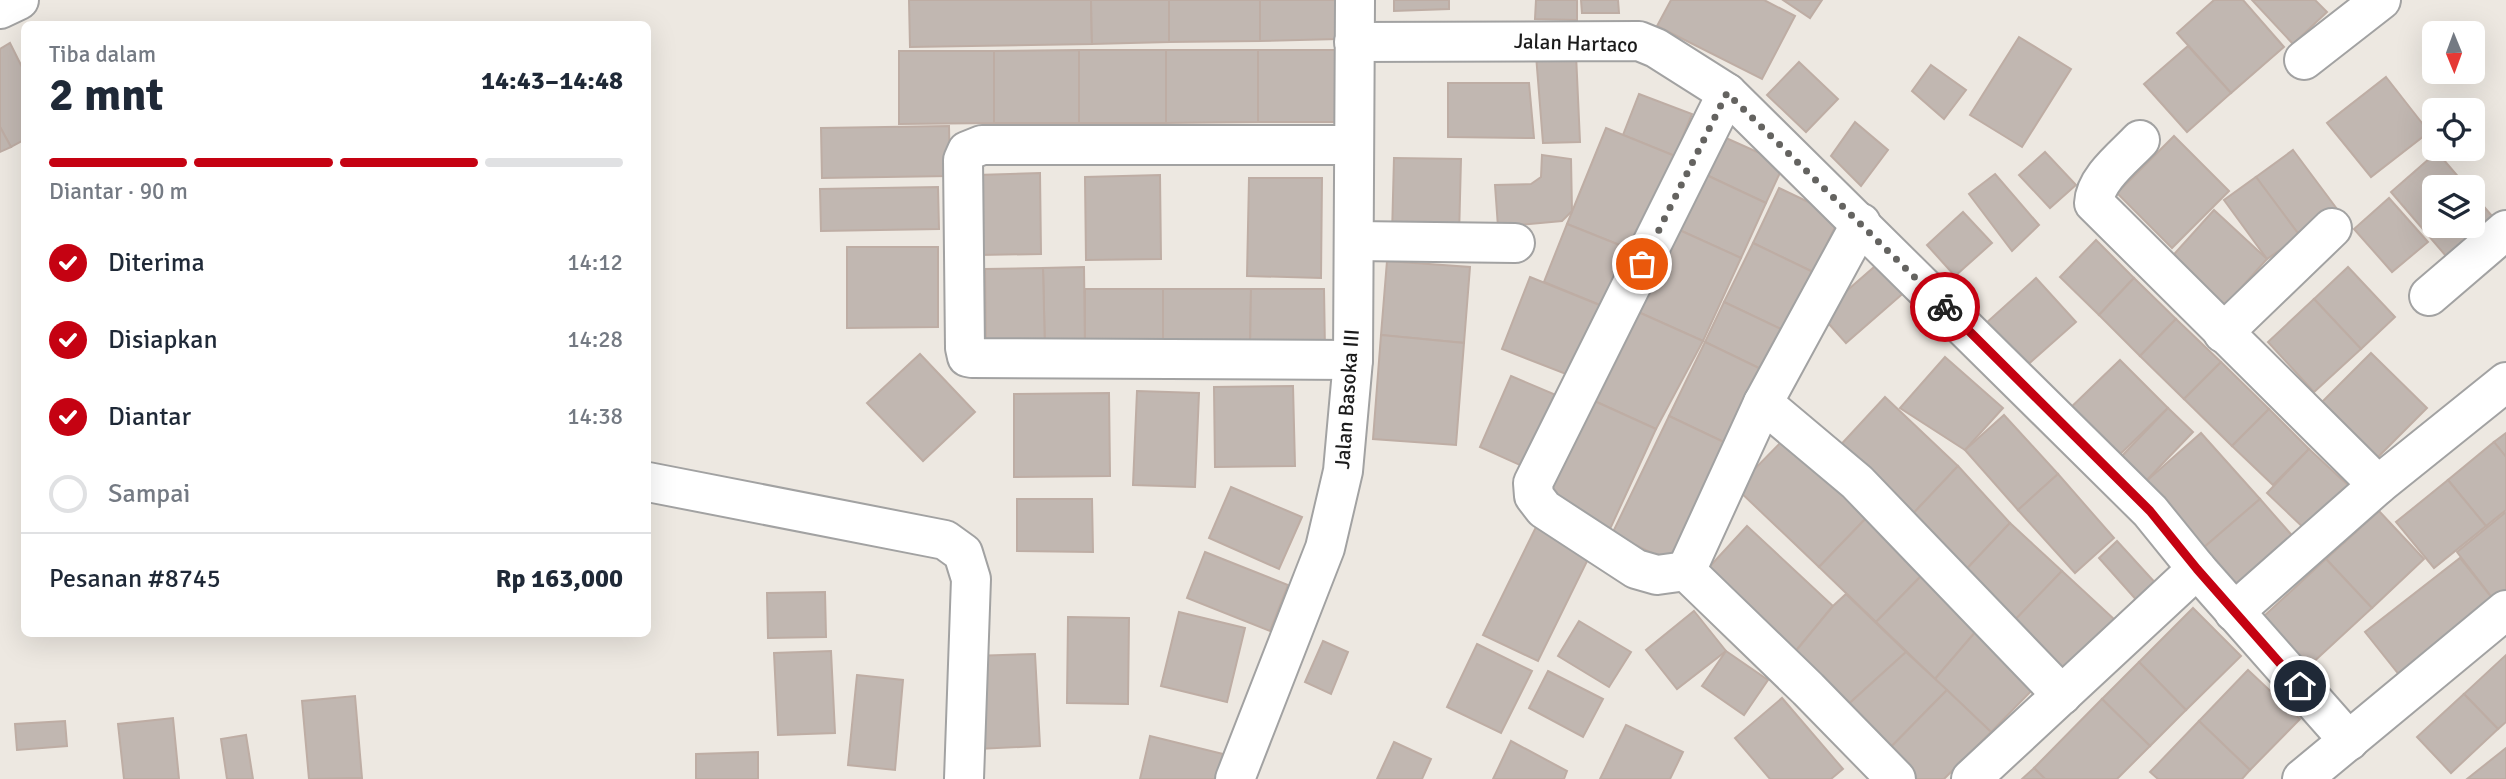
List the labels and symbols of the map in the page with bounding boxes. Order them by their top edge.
north arrow [2422,21,2485,84]
street label: Jalan Hartaco [1514,28,1638,58]
pin [1612,234,1672,294]
courier [1910,272,1980,342]
street label: Jalan Basoka III [1329,328,1365,470]
pin [2270,656,2330,716]

